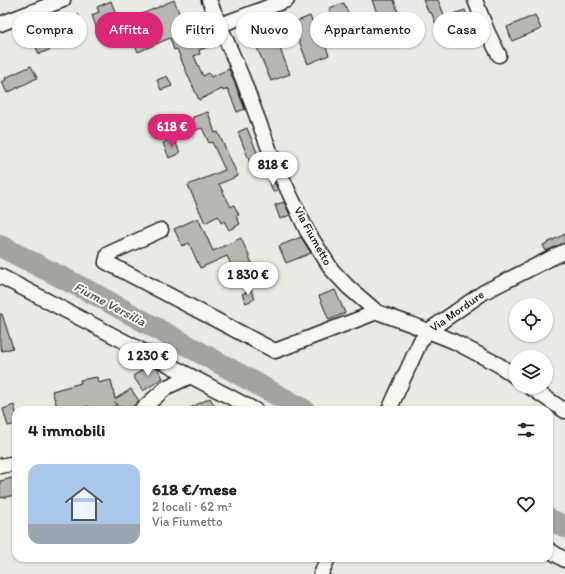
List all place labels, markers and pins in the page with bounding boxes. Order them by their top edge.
pin: 618 € [144,114,200,148]
pin: 818 € [245,152,301,186]
pin: 1 830 € [211,262,285,296]
pin: 1 230 € [111,343,185,377]

